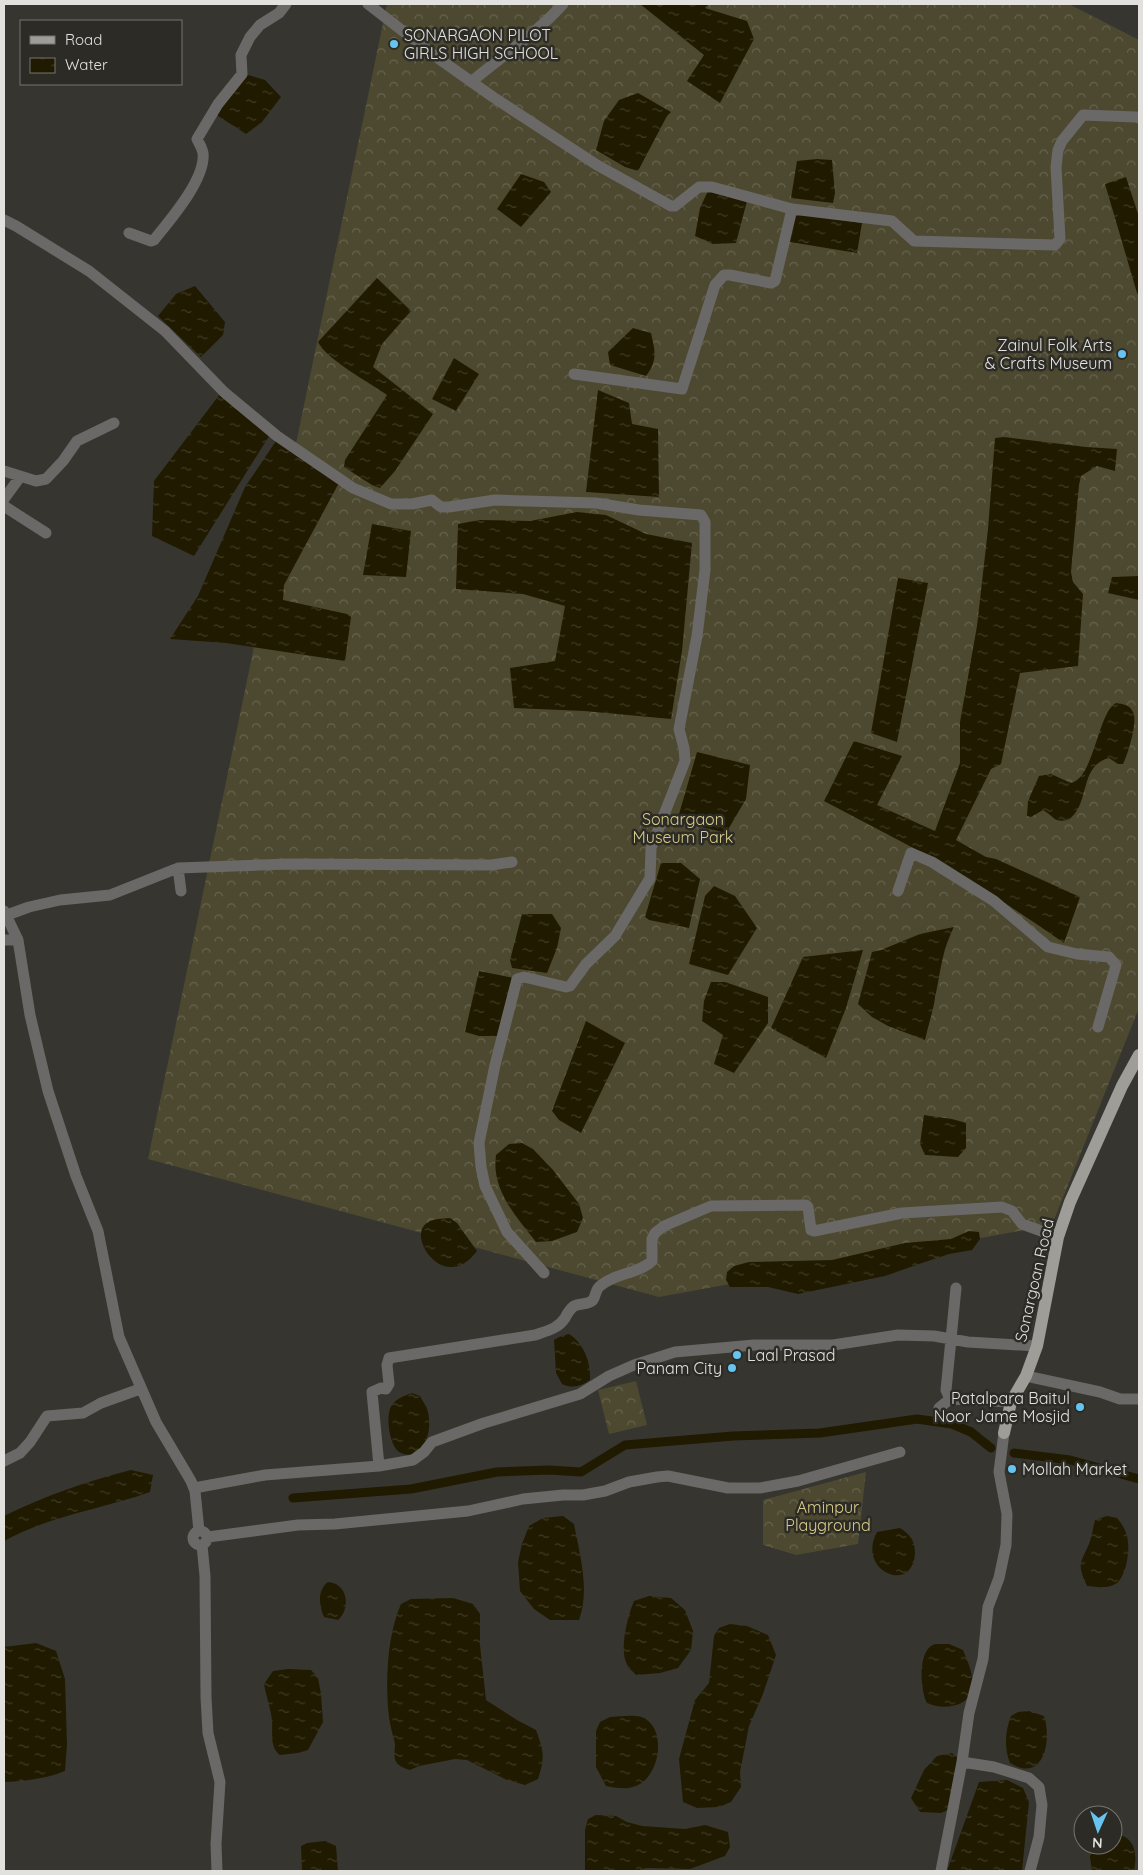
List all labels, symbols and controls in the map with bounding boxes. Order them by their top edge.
legend [20,20,182,85]
place label: SONARGAON PILOT GIRLS HIGH SCHOOL [404,25,559,63]
text: Road [65,30,102,49]
marker: SONARGAON PILOT GIRLS HIGH SCHOOL [388,38,400,50]
text: Water [65,55,108,74]
place label: Zainul Folk Arts & Crafts Museum [985,335,1112,373]
marker: Zainul Folk Arts & Crafts Museum [1116,348,1128,360]
park label: Sonargaon Museum Park [633,809,733,847]
street label: Sonargoan Road [1010,1216,1058,1344]
place label: Laal Prasad [747,1345,835,1365]
marker: Laal Prasad [731,1349,743,1361]
place label: Panam City [637,1358,722,1378]
marker: Panam City [726,1362,738,1374]
place label: Patalpara Baitul Noor Jame Mosjid [934,1388,1070,1426]
marker: Patalpara Baitul Noor Jame Mosjid [1074,1401,1086,1413]
place label: Mollah Market [1022,1459,1127,1479]
marker: Mollah Market [1006,1463,1018,1475]
park label: Aminpur Playground [785,1497,871,1535]
north arrow [1073,1805,1123,1855]
text: N [1092,1834,1103,1852]

